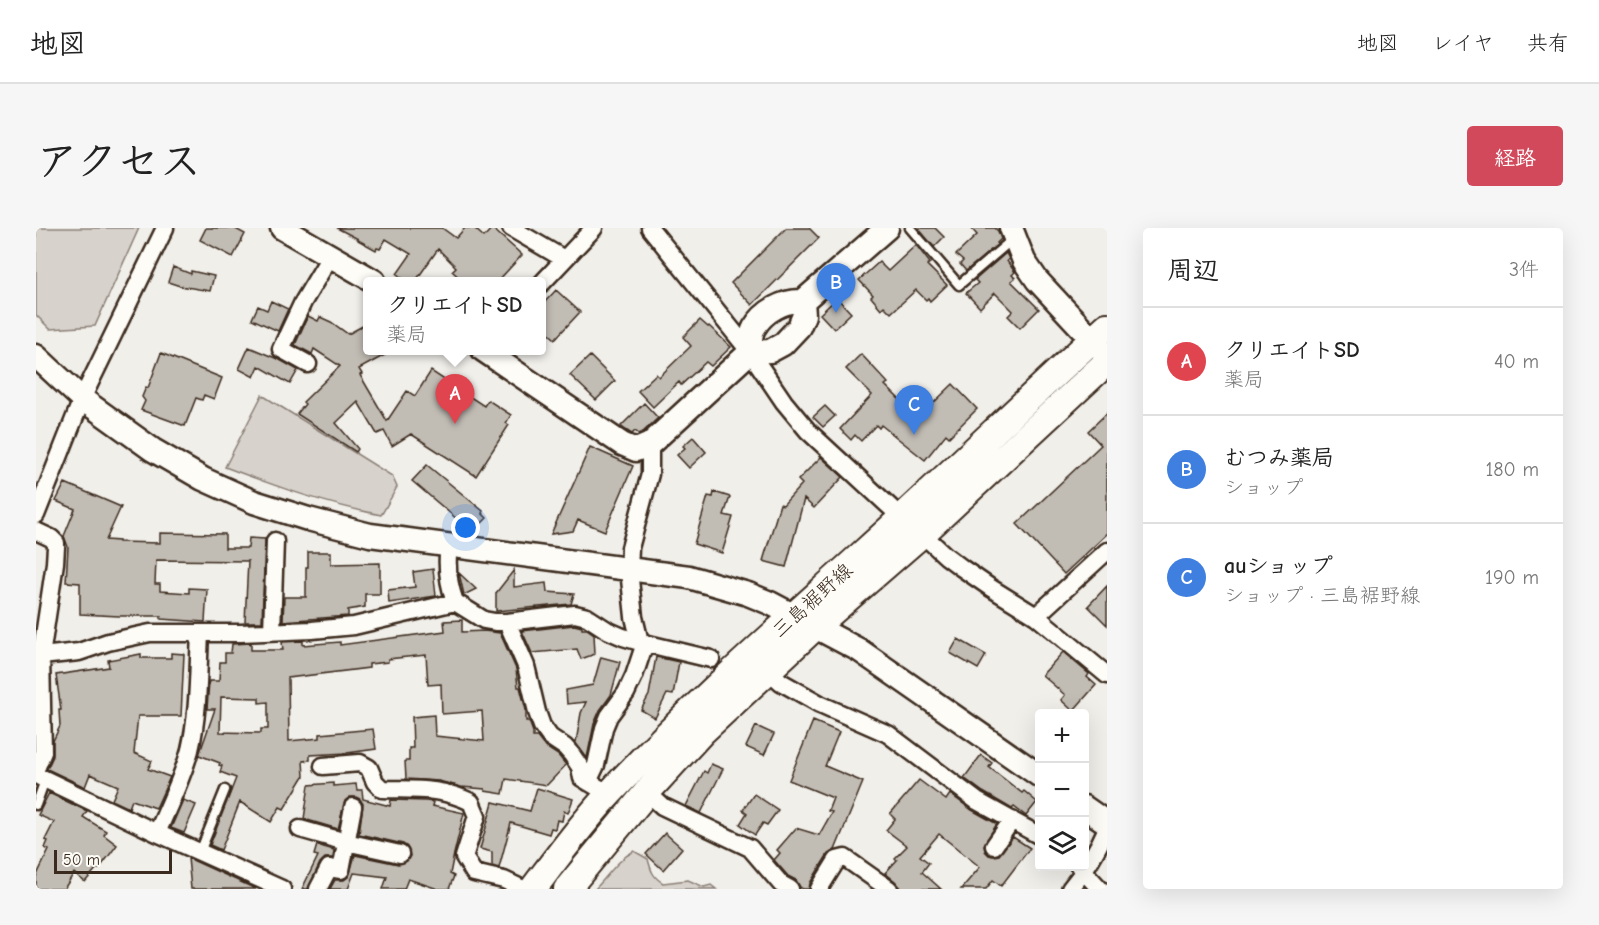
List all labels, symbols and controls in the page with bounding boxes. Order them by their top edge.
text: 地図 [30,28,86,60]
text: 地図 [1357,31,1399,55]
text: レイヤ [1432,31,1494,55]
text: 共有 [1527,31,1569,55]
button: 経路 [1467,126,1563,186]
text: アクセス [36,137,201,186]
text: 周辺 [1167,256,1219,286]
text: 3件 [1509,258,1539,281]
pin: B [816,264,856,313]
popup [363,277,546,355]
text: クリエイトSD [387,292,522,318]
text: 薬局 [387,323,427,346]
text: クリエイトSD [1224,337,1360,363]
text: A [1181,350,1192,373]
text: 40 m [1494,350,1539,373]
text: 薬局 [1224,368,1264,391]
pin: A [436,374,474,424]
pin: C [894,386,934,435]
text: むつみ薬局 [1224,445,1334,471]
text: B [1180,458,1193,481]
text: 180 m [1485,458,1539,481]
text: ショップ [1224,476,1303,499]
your location [451,513,480,542]
text: auショップ [1224,553,1333,579]
street label: 三島裾野線 [767,558,857,642]
text: C [1180,566,1193,589]
text: 190 m [1485,566,1539,589]
text: ショップ · 三島裾野線 [1224,584,1420,607]
map controls [1035,709,1089,871]
button: + [1035,709,1089,763]
button: − [1035,763,1089,817]
button: layers [1035,817,1089,871]
scale bar [54,847,172,874]
text: 50 m [63,851,100,869]

